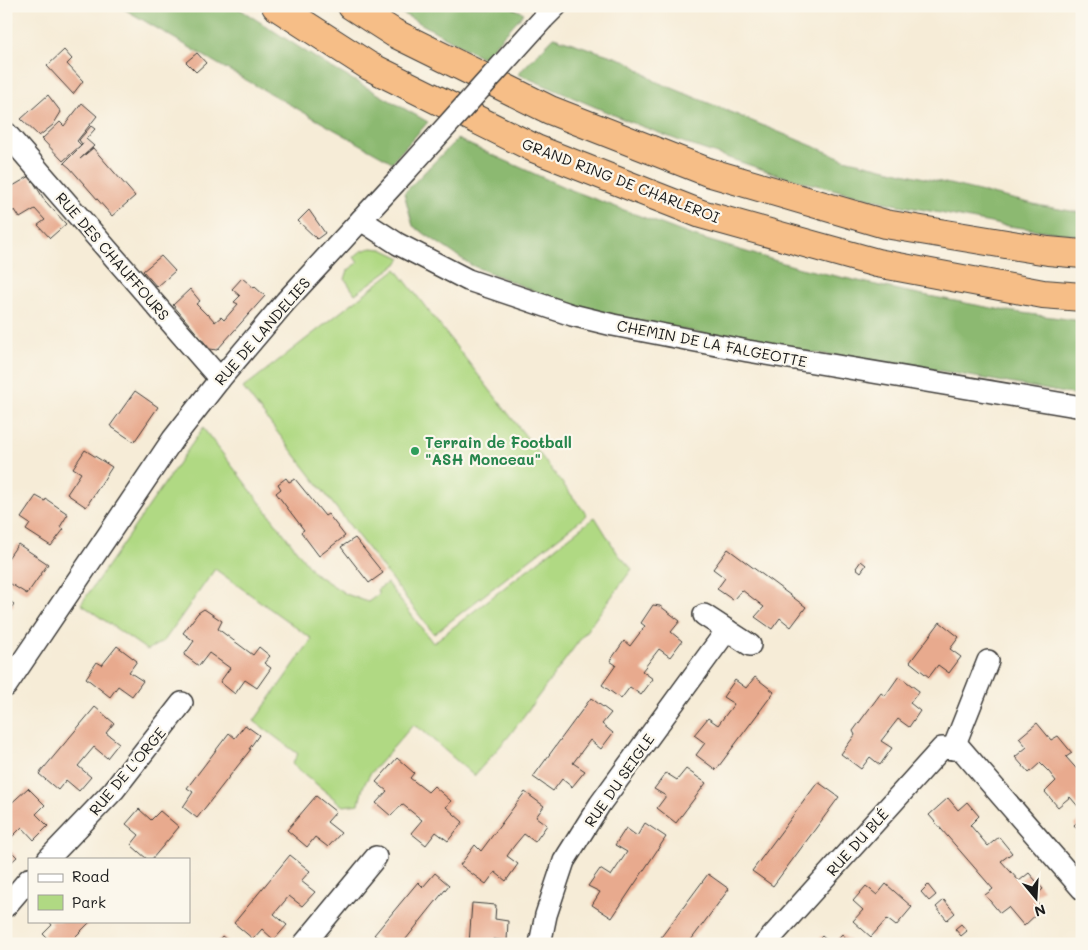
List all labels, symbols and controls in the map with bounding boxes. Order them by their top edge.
street label: GRAND RING DE CHARLEROI [519,133,723,227]
street label: RUE DES CHAUFFOURS [52,188,174,324]
street label: RUE DE LANDELIES [210,273,314,389]
street label: CHEMIN DE LA FALGEOTTE [615,315,809,371]
place label: Terrain de Football "ASH Monceau" [425,432,572,469]
marker: Terrain de Football "ASH Monceau" [409,445,421,457]
street label: RUE DE L'ORGE [84,722,170,819]
street label: RUE DU SEIGLE [579,729,659,831]
street label: RUE DU BLÉ [821,804,893,880]
legend [28,858,190,922]
text: Road [72,866,109,886]
north arrow [1010,872,1060,922]
text: Park [72,892,106,912]
text: N [1032,900,1048,922]

